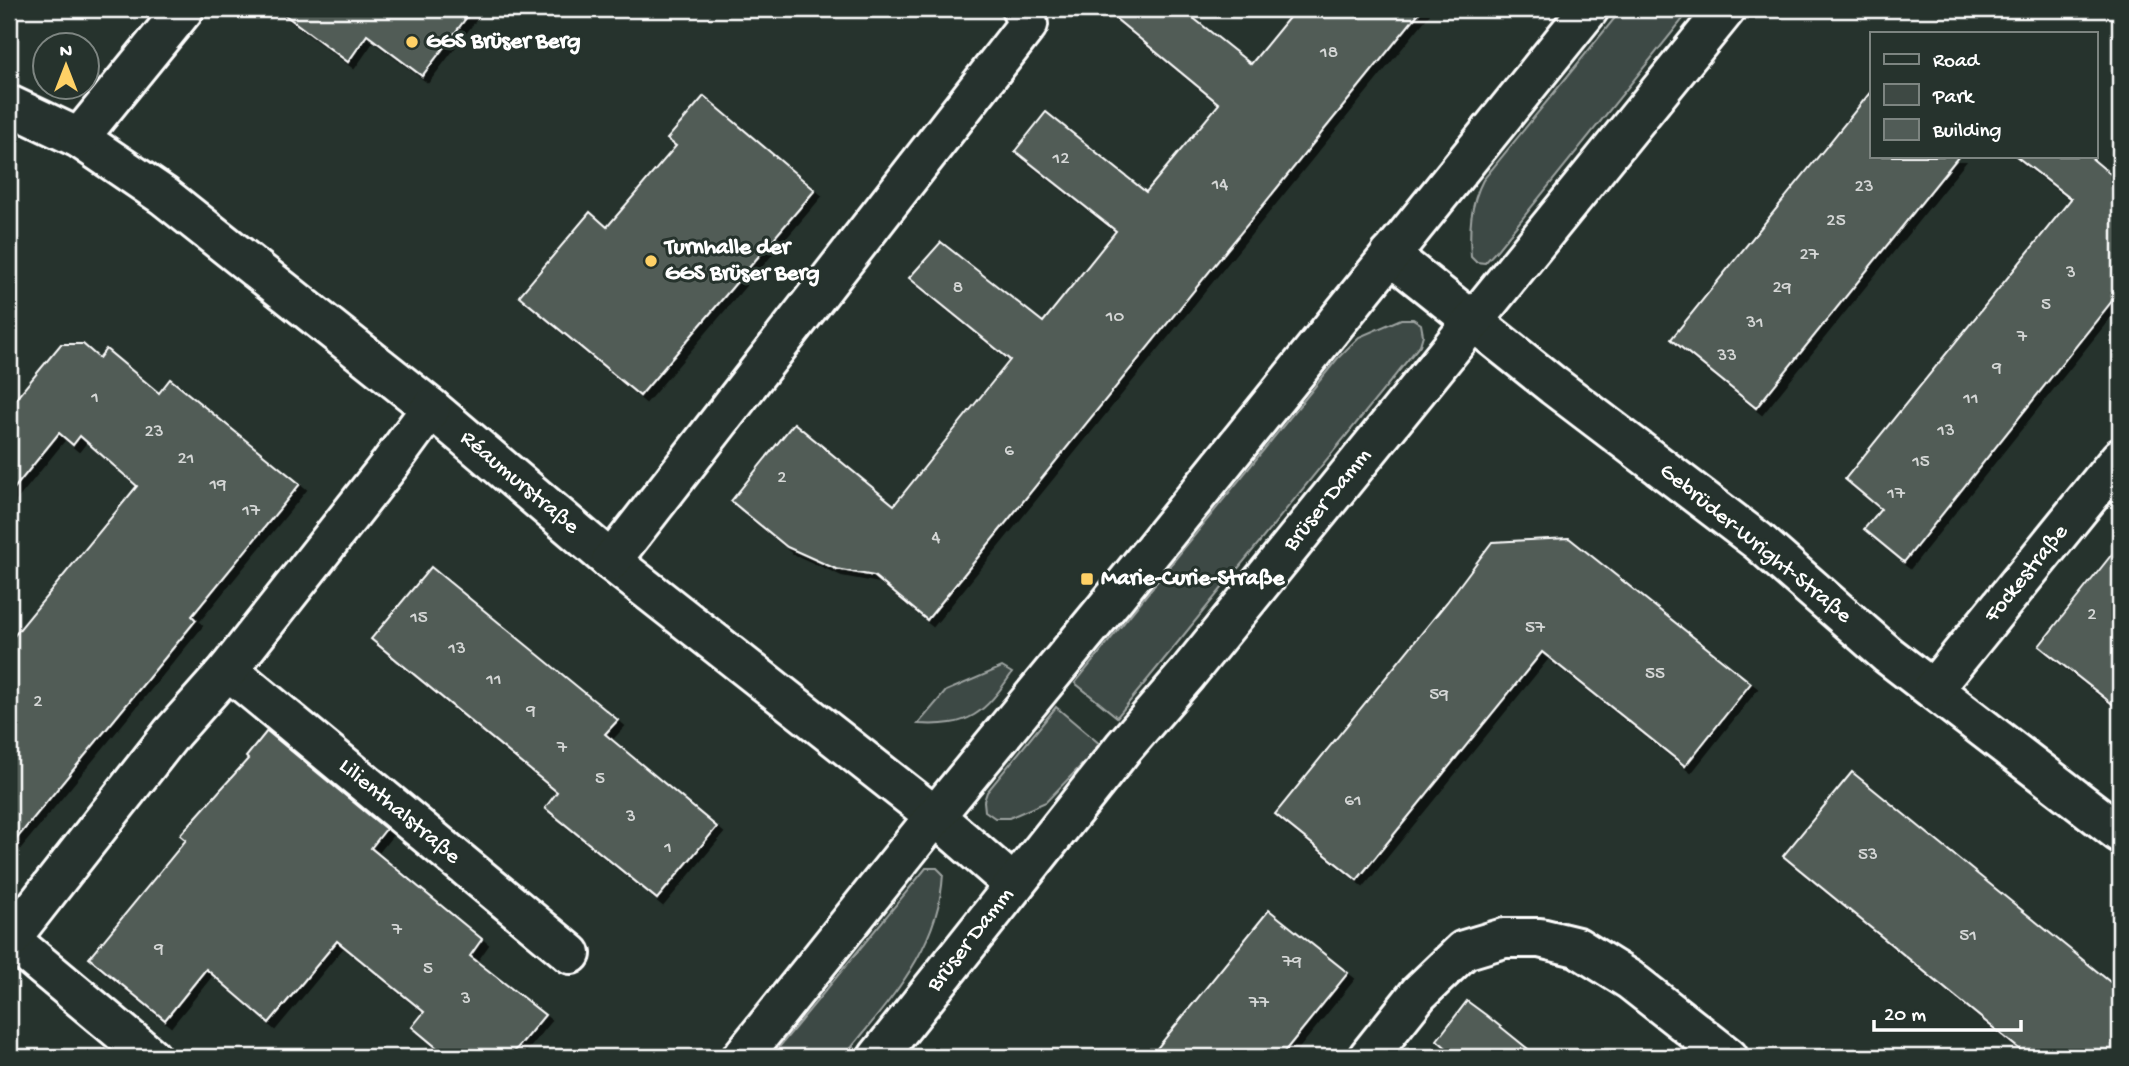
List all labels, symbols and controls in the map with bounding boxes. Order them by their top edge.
place label: GGS Brüser Berg [426,29,581,56]
north arrow [32,32,102,102]
legend [1870,32,2098,158]
marker: GGS Brüser Berg [404,34,420,50]
text: N [60,41,72,64]
house number: 18 [1319,42,1338,65]
text: Road [1933,50,1981,75]
text: Park [1932,86,1976,111]
text: Building [1932,120,2002,145]
house number: 12 [1052,148,1070,171]
house number: 14 [1211,174,1228,197]
house number: 23 [1854,176,1874,199]
house number: 25 [1826,210,1846,233]
place label: Turnhalle der GGS Brüser Berg [663,235,820,288]
house number: 27 [1799,244,1820,267]
marker: Turnhalle der GGS Brüser Berg [643,253,659,269]
house number: 3 [2065,262,2076,285]
house number: 8 [953,277,963,300]
house number: 29 [1773,277,1792,300]
house number: 5 [2041,294,2051,317]
house number: 10 [1105,306,1124,329]
house number: 31 [1745,312,1764,335]
house number: 7 [2016,326,2028,349]
house number: 33 [1716,345,1737,368]
house number: 9 [1991,357,2002,380]
house number: 1 [90,387,99,410]
house number: 11 [1962,388,1979,411]
house number: 13 [1936,420,1955,443]
house number: 23 [144,421,164,444]
street label: Réaumurstraße [454,425,585,541]
house number: 6 [1004,440,1014,463]
street label: Brüser Damm [1278,443,1378,558]
house number: 21 [178,448,195,471]
house number: 15 [1911,451,1930,474]
street label: Gebrüder-Wright-Straße [1653,458,1858,631]
house number: 2 [777,467,787,490]
house number: 19 [208,474,227,497]
house number: 17 [1886,483,1906,506]
house number: 17 [241,500,261,523]
street label: Fockestraße [1979,519,2075,629]
house number: 4 [932,527,941,550]
place label: Marie-Curie-Straße [1101,566,1285,593]
marker: Marie-Curie-Straße [1079,571,1095,587]
house number: 2 [2087,604,2097,627]
house number: 15 [409,607,428,630]
house number: 57 [1525,617,1546,640]
house number: 13 [447,638,466,661]
house number: 55 [1645,663,1665,686]
house number: 11 [485,669,502,692]
house number: 59 [1429,684,1449,707]
house number: 2 [33,691,43,714]
house number: 9 [525,700,536,723]
house number: 7 [556,737,568,760]
street label: Lilienthalstraße [333,753,466,871]
house number: 5 [595,768,605,791]
house number: 61 [1344,790,1362,813]
house number: 3 [625,806,636,829]
house number: 1 [663,837,672,860]
house number: 53 [1858,844,1878,867]
street label: Brüser Damm [921,882,1020,998]
house number: 7 [391,919,403,942]
house number: 51 [1959,925,1977,948]
house number: 9 [153,938,164,961]
house number: 79 [1281,951,1302,974]
house number: 5 [423,958,433,981]
house number: 3 [460,988,471,1011]
scale bar [1874,989,2021,1033]
house number: 77 [1248,992,1270,1015]
text: 20 m [1884,1004,1926,1029]

